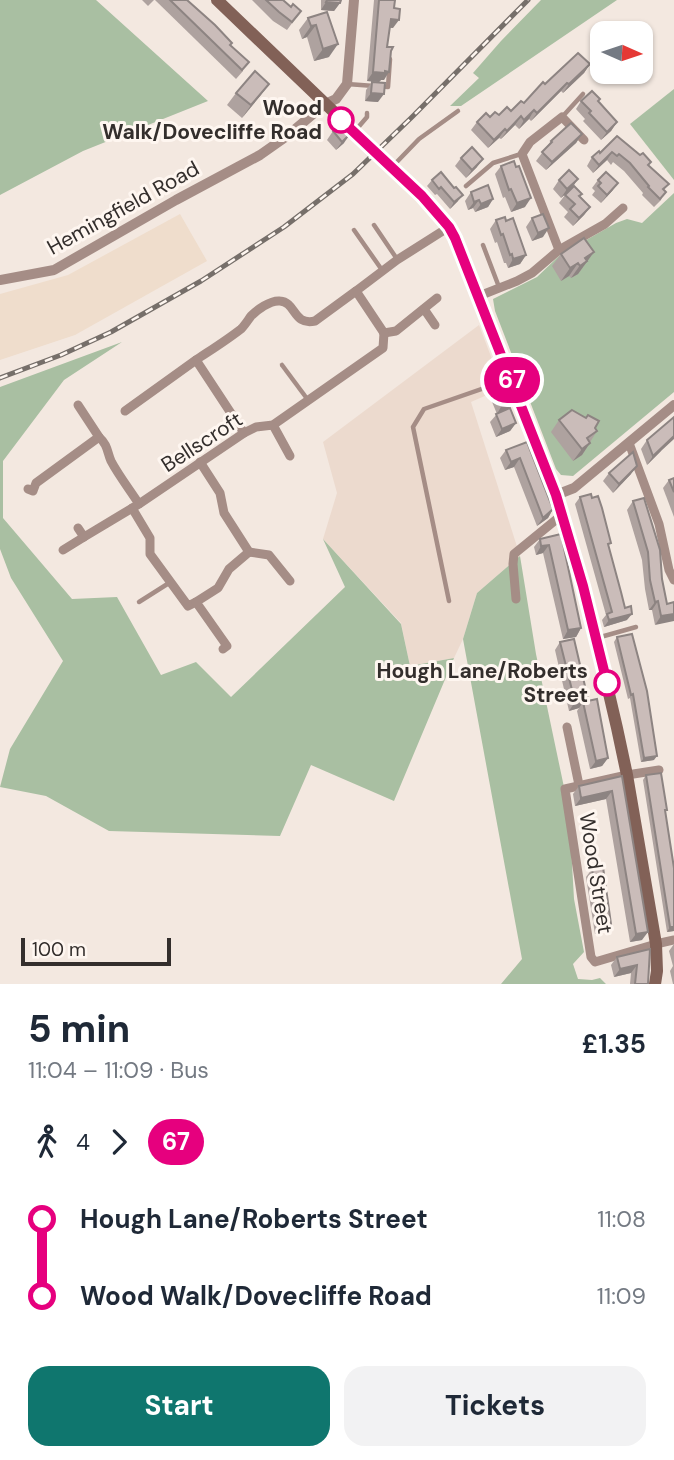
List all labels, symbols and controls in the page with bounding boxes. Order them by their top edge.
north arrow [590,21,653,84]
map controls [590,21,653,84]
place label: Wood Walk/Dovecliffe Road [102,94,322,146]
marker: Wood Walk/Dovecliffe Road [328,107,354,133]
street label: Hemingfield Road [42,155,204,261]
line badge: 67 [480,357,544,403]
text: 67 [498,364,526,395]
street label: Bellscroft [156,405,248,479]
place label: Hough Lane/Roberts Street [377,657,588,709]
marker: Hough Lane/Roberts Street [594,670,620,696]
street label: Wood Street [573,810,619,936]
scale bar [21,935,172,967]
text: 100 m [32,937,86,962]
text: 5 min [28,1004,130,1054]
text: £1.35 [582,1027,646,1061]
text: 11:04 – 11:09 · Bus [28,1055,209,1085]
icon: walk [28,1123,66,1161]
icon: forward [100,1123,138,1161]
text: 67 [162,1126,190,1157]
text: 4 [76,1127,90,1157]
text: Hough Lane/Roberts Street [80,1202,428,1236]
text: 11:08 [597,1204,646,1234]
text: Wood Walk/Dovecliffe Road [80,1279,432,1313]
text: 11:09 [597,1281,646,1311]
button: Start [28,1366,330,1446]
button: Tickets [344,1366,646,1446]

